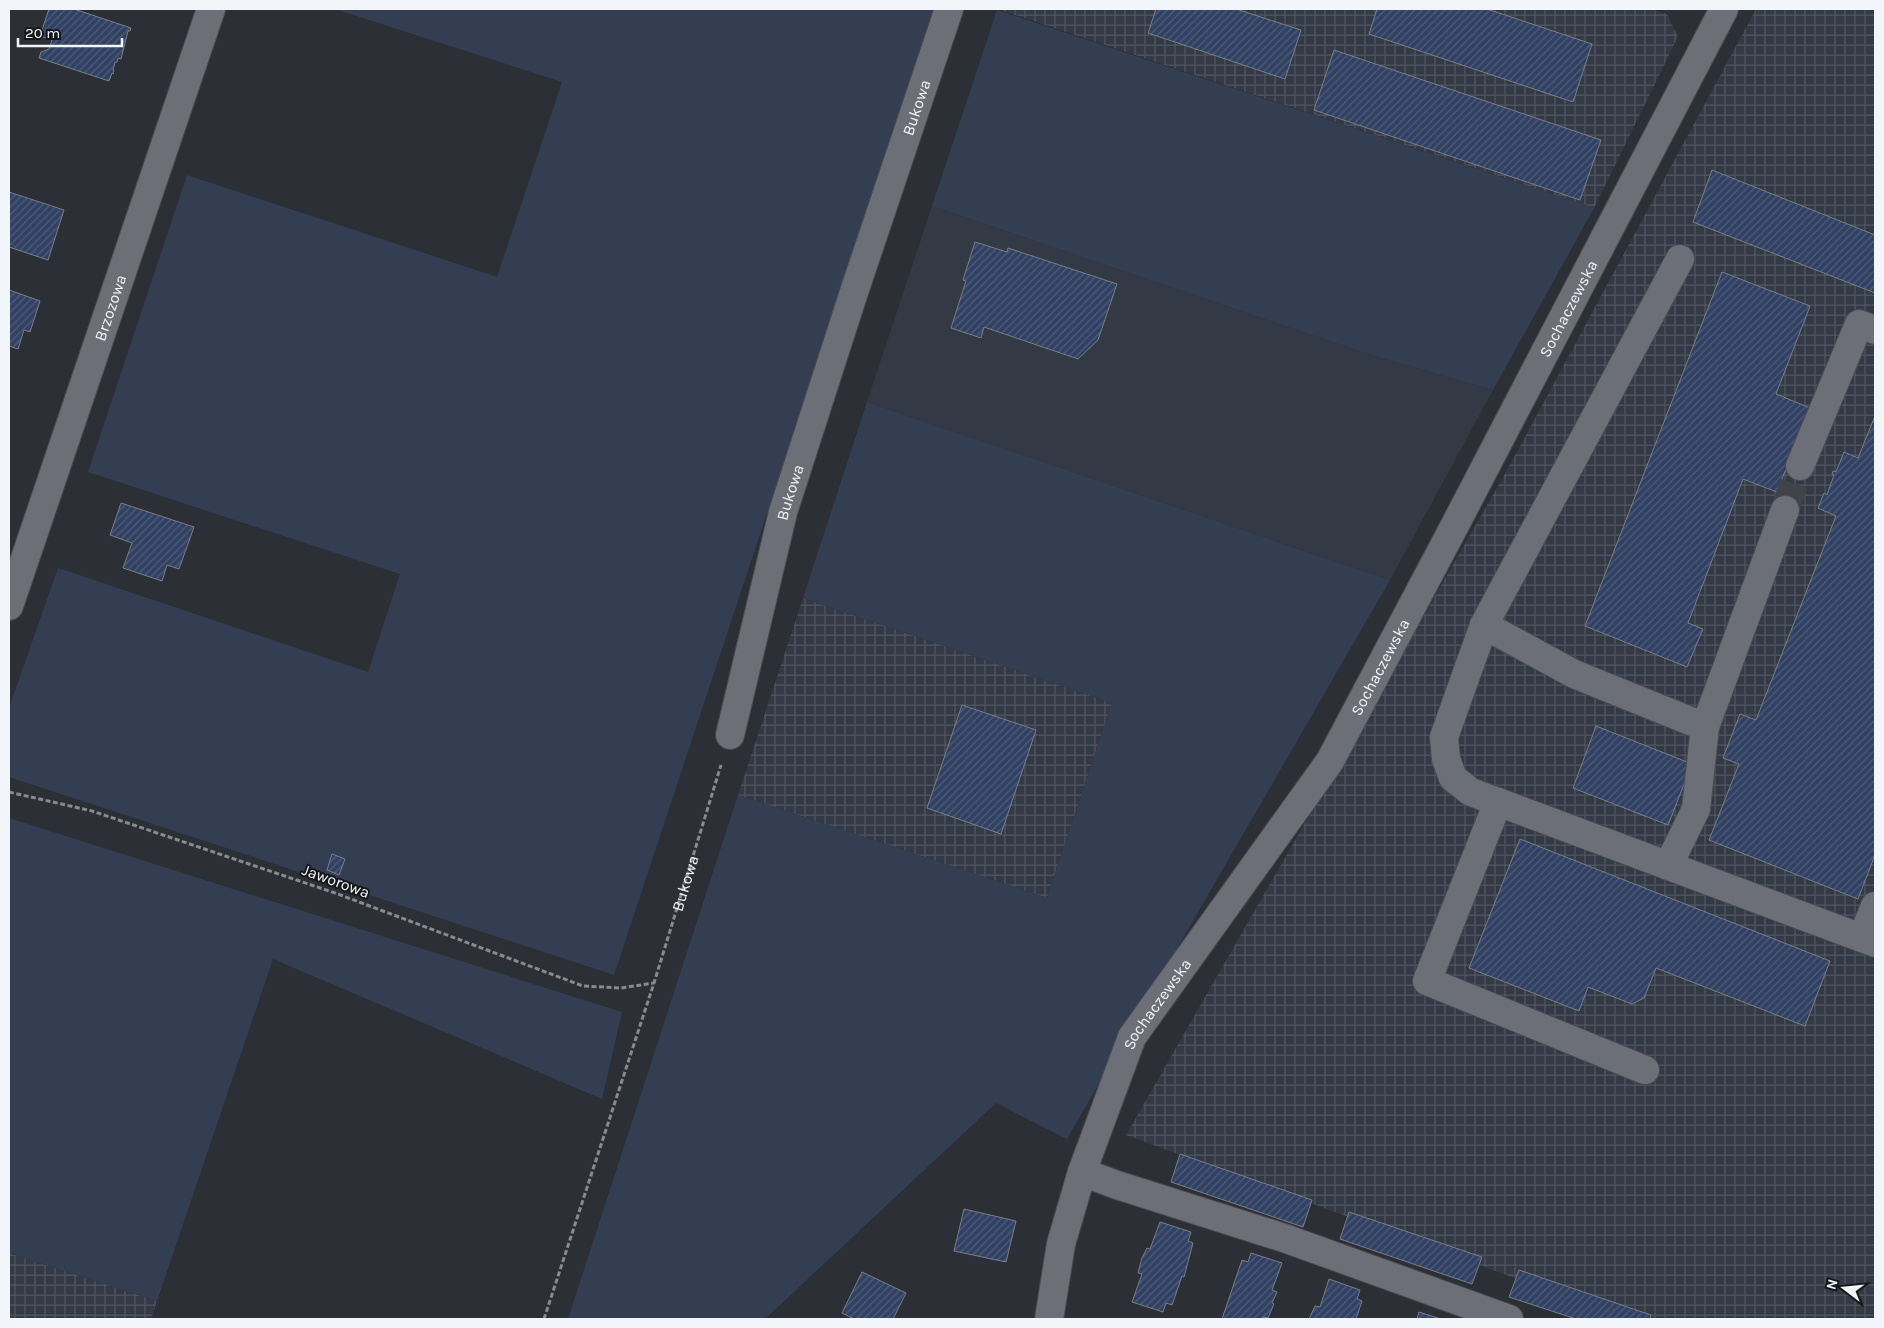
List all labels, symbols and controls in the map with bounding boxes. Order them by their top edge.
scale bar [18,15,121,47]
text: 20 m [25,24,60,42]
street label: Bukowa [898,77,934,138]
street label: Sochaczewska [1535,256,1601,360]
street label: Brzozowa [90,272,130,343]
street label: Bukowa [772,462,807,522]
street label: Sochaczewska [1346,615,1413,719]
street label: Bukowa [667,853,702,914]
street label: Jaworowa [300,860,372,902]
street label: Sochaczewska [1119,955,1195,1052]
north arrow [1819,1263,1869,1313]
text: N [1822,1277,1842,1292]

